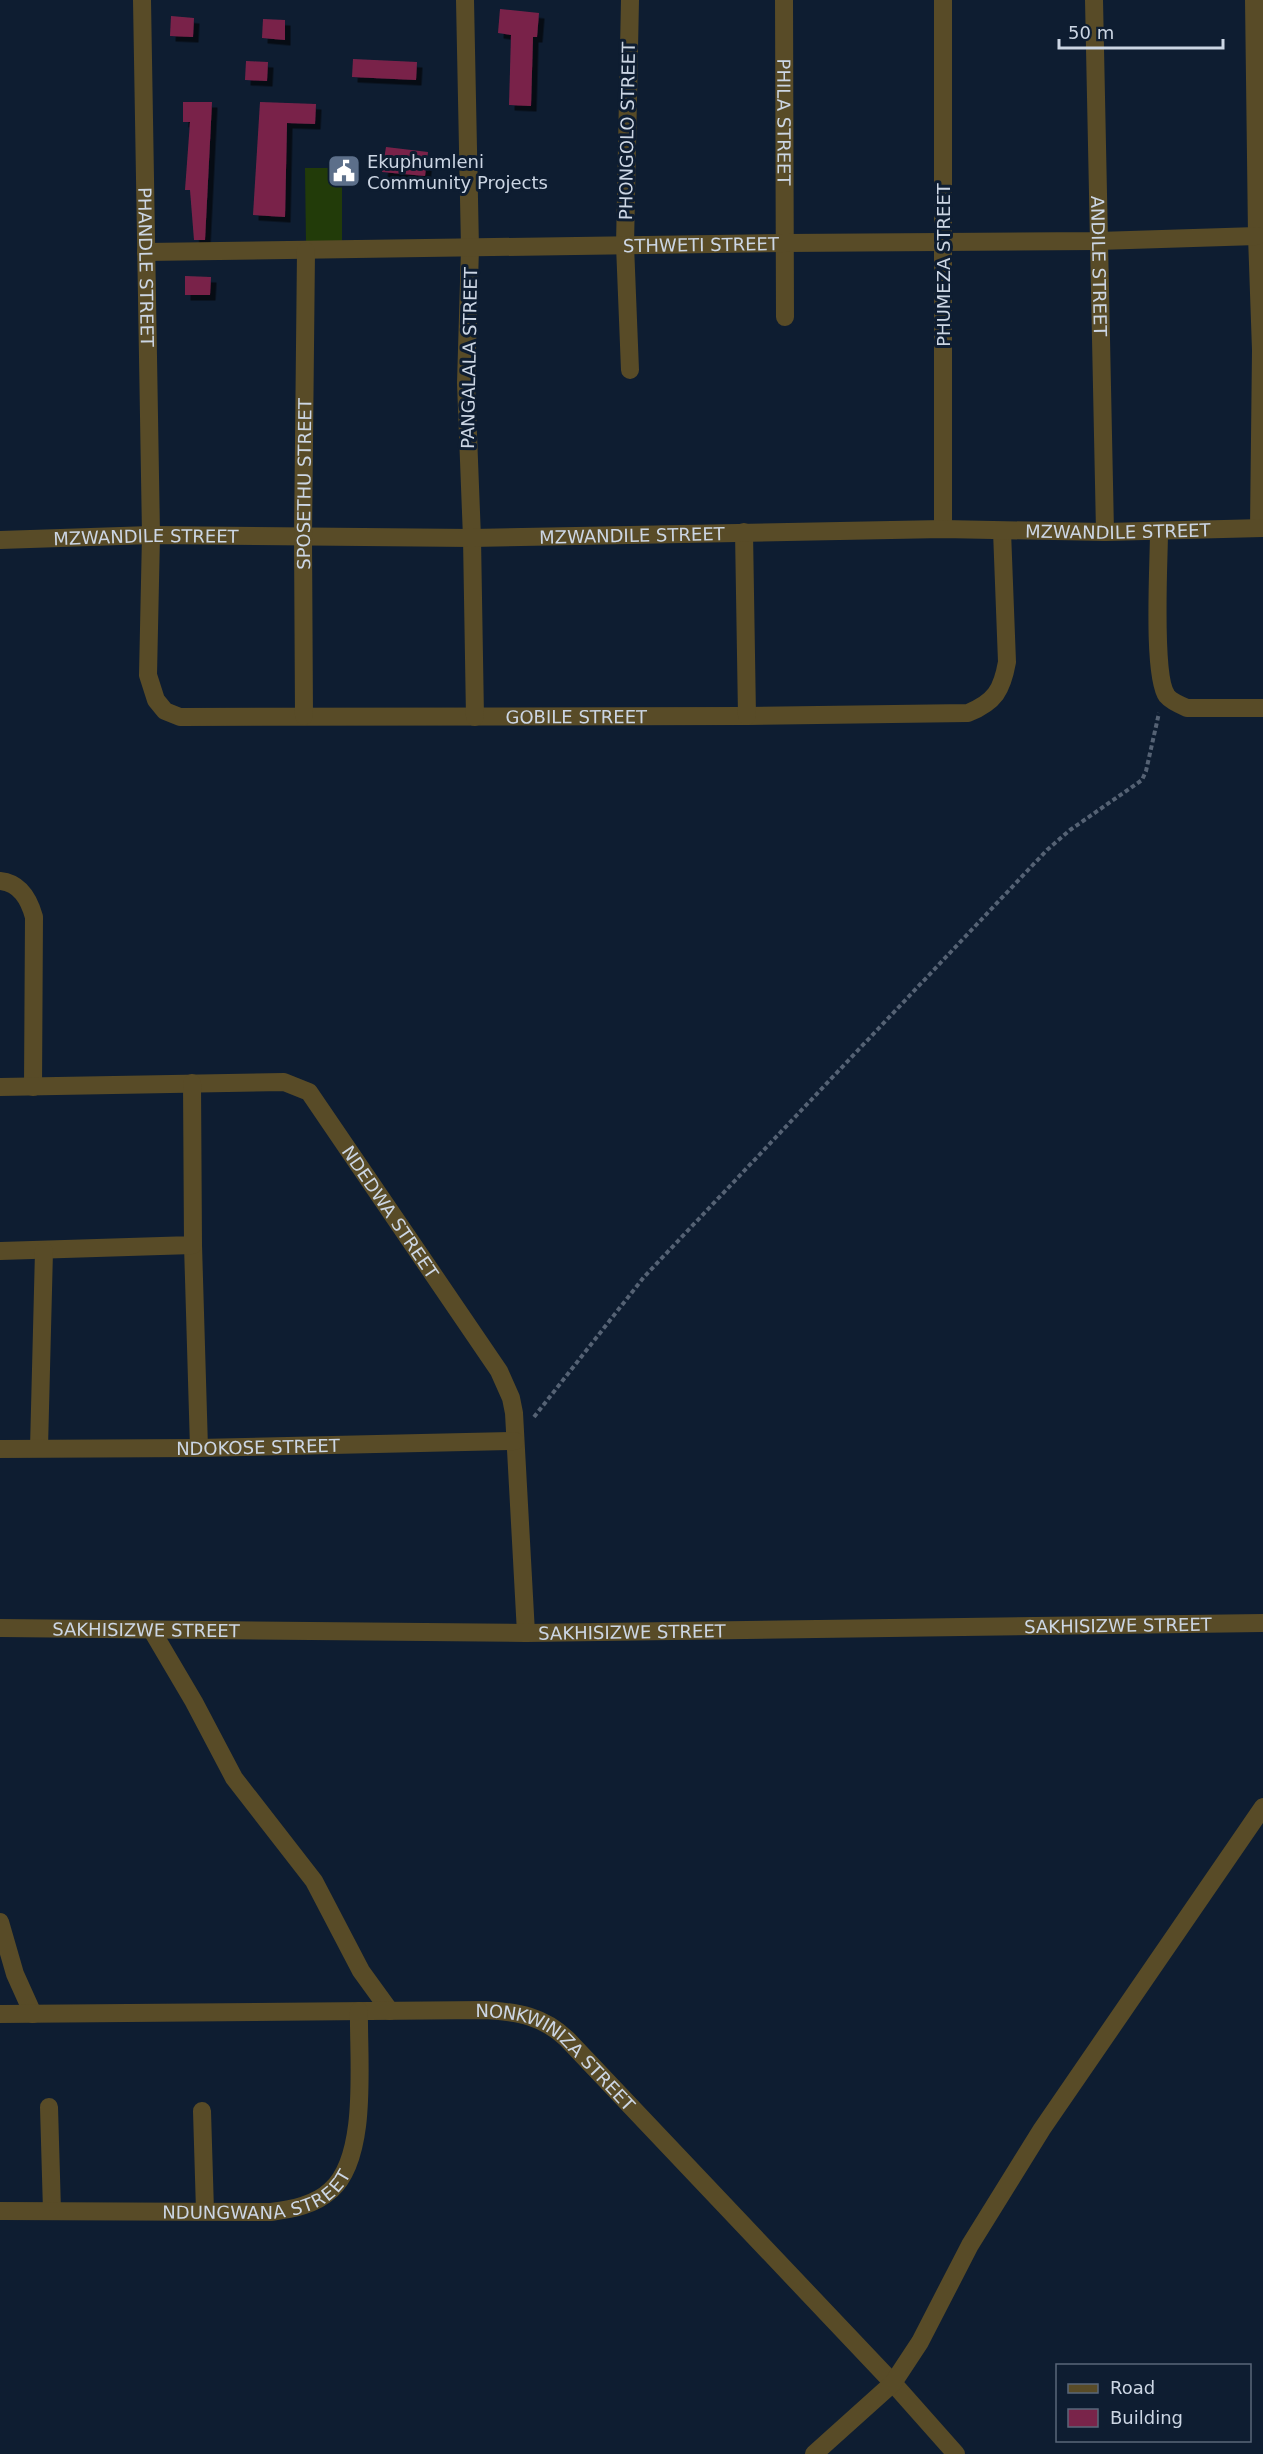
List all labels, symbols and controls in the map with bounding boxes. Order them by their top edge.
scale bar [1059,12,1222,50]
text: 50 m [1068,22,1114,43]
street label: PHONGOLO STREET [615,41,639,220]
street label: PHILA STREET [774,58,795,187]
place label: Ekuphumleni Community Projects [367,151,548,193]
public building icon: Ekuphumleni Community Projects [326,153,362,189]
street label: PHUMEZA STREET [933,182,954,347]
street label: PHANDLE STREET [135,187,158,348]
street label: ANDILE STREET [1088,195,1111,338]
street label: STHWETI STREET [623,233,780,256]
street label: PANGALALA STREET [457,266,481,449]
street label: SPOSETHU STREET [292,397,315,570]
street label: MZWANDILE STREET [1025,519,1212,543]
street label: MZWANDILE STREET [539,523,726,547]
street label: MZWANDILE STREET [53,524,240,549]
street label: GOBILE STREET [505,706,648,727]
street label: NDEDWA STREET [338,1141,444,1283]
street label: NDOKOSE STREET [176,1434,341,1459]
street label: SAKHISIZWE STREET [1024,1613,1213,1637]
street label: SAKHISIZWE STREET [52,1618,241,1641]
street label: SAKHISIZWE STREET [538,1620,727,1643]
street label: NONKWINIZA STREET [475,1999,640,2116]
street label: NDUNGWANA STREET [162,2165,355,2223]
legend [1056,2364,1251,2442]
text: Road [1110,2377,1155,2398]
text: Building [1110,2407,1183,2428]

